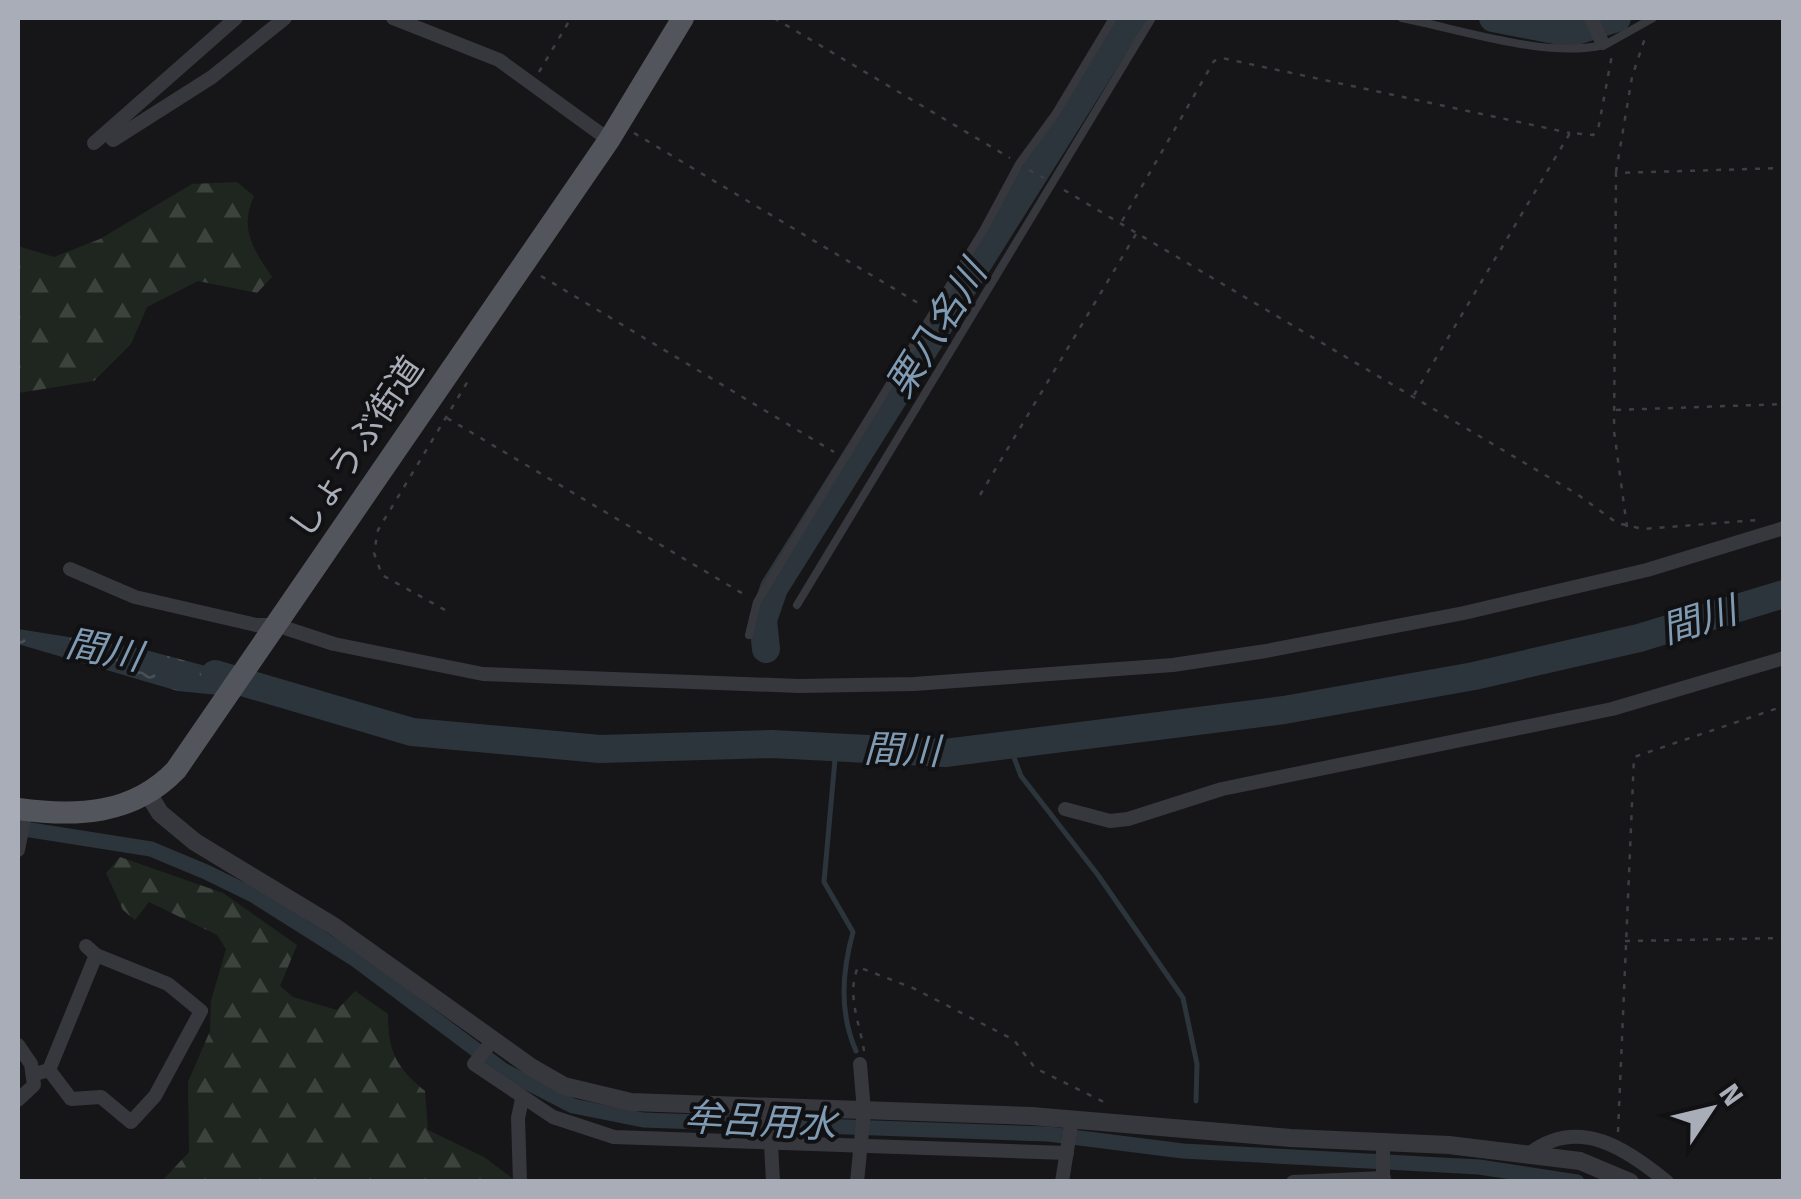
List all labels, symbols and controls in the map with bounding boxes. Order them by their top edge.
water label: 栗八名川 [876,249,998,406]
street label: しょうぶ街道 [280,348,432,546]
water label: 間川 [1656,586,1746,653]
water label: 間川 [62,620,150,681]
water label: 間川 [863,726,945,774]
north arrow [1661,1059,1761,1159]
text: N [1712,1078,1750,1112]
water label: 牟呂用水 [683,1094,841,1148]

